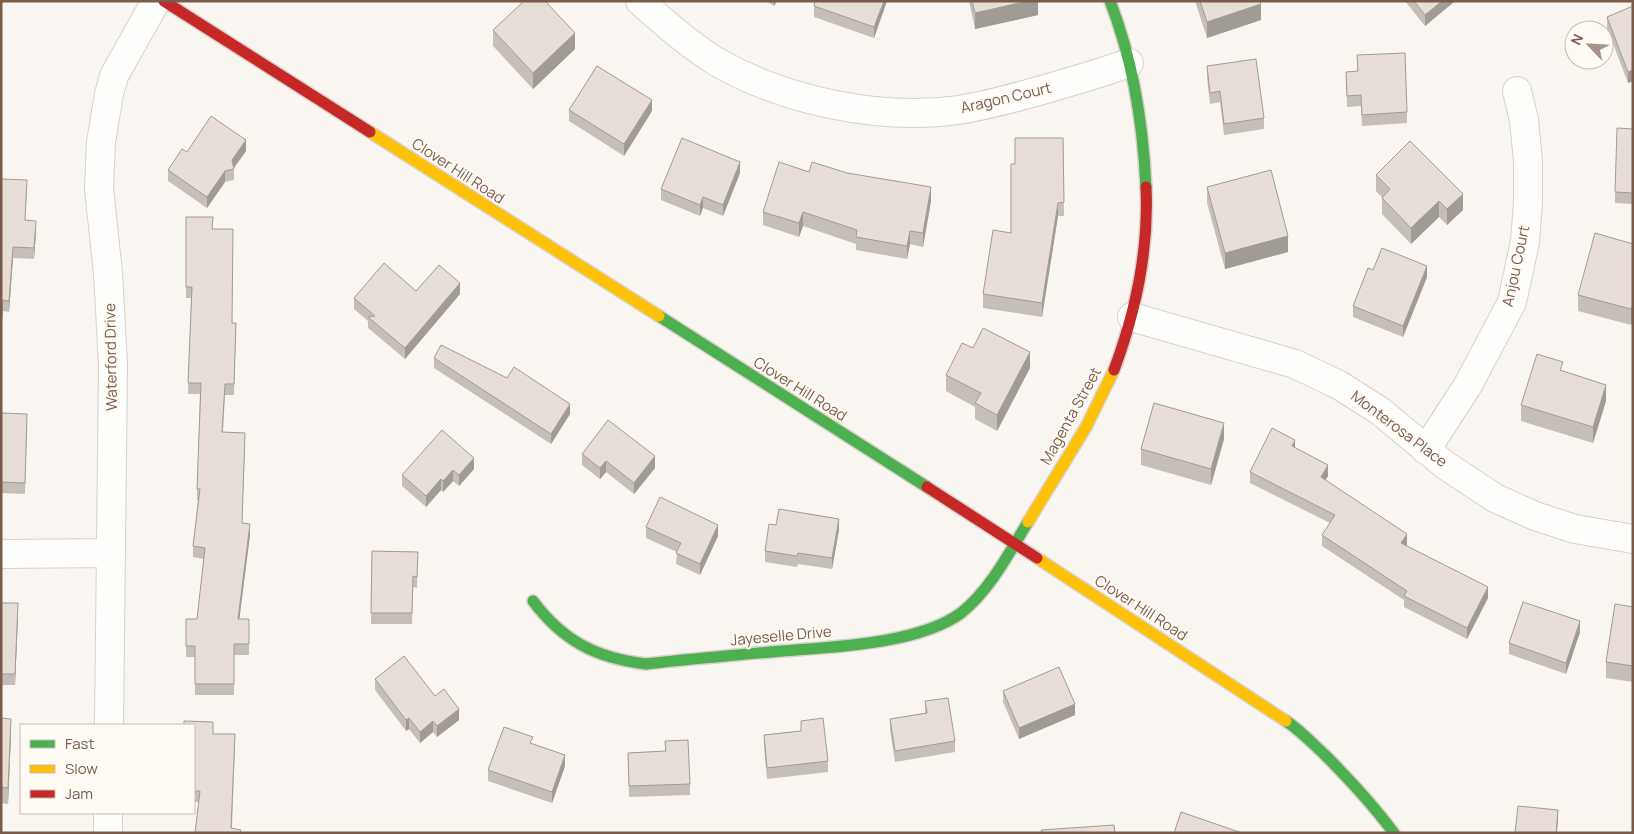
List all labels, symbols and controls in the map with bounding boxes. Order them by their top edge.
north arrow [1564,20,1614,70]
text: N [1566,31,1588,48]
street label: Aragon Court [958,77,1053,118]
street label: Clover Hill Road [408,133,509,208]
street label: Anjou Court [1497,223,1534,309]
street label: Waterford Drive [99,303,122,411]
street label: Clover Hill Road [749,351,851,426]
street label: Magenta Street [1035,363,1106,468]
street label: Monterosa Place [1347,385,1452,472]
street label: Clover Hill Road [1091,570,1192,645]
street label: Jayeselle Drive [729,621,833,650]
legend [20,724,195,814]
text: Fast [65,733,94,754]
text: Slow [65,758,98,779]
text: Jam [65,783,93,804]

